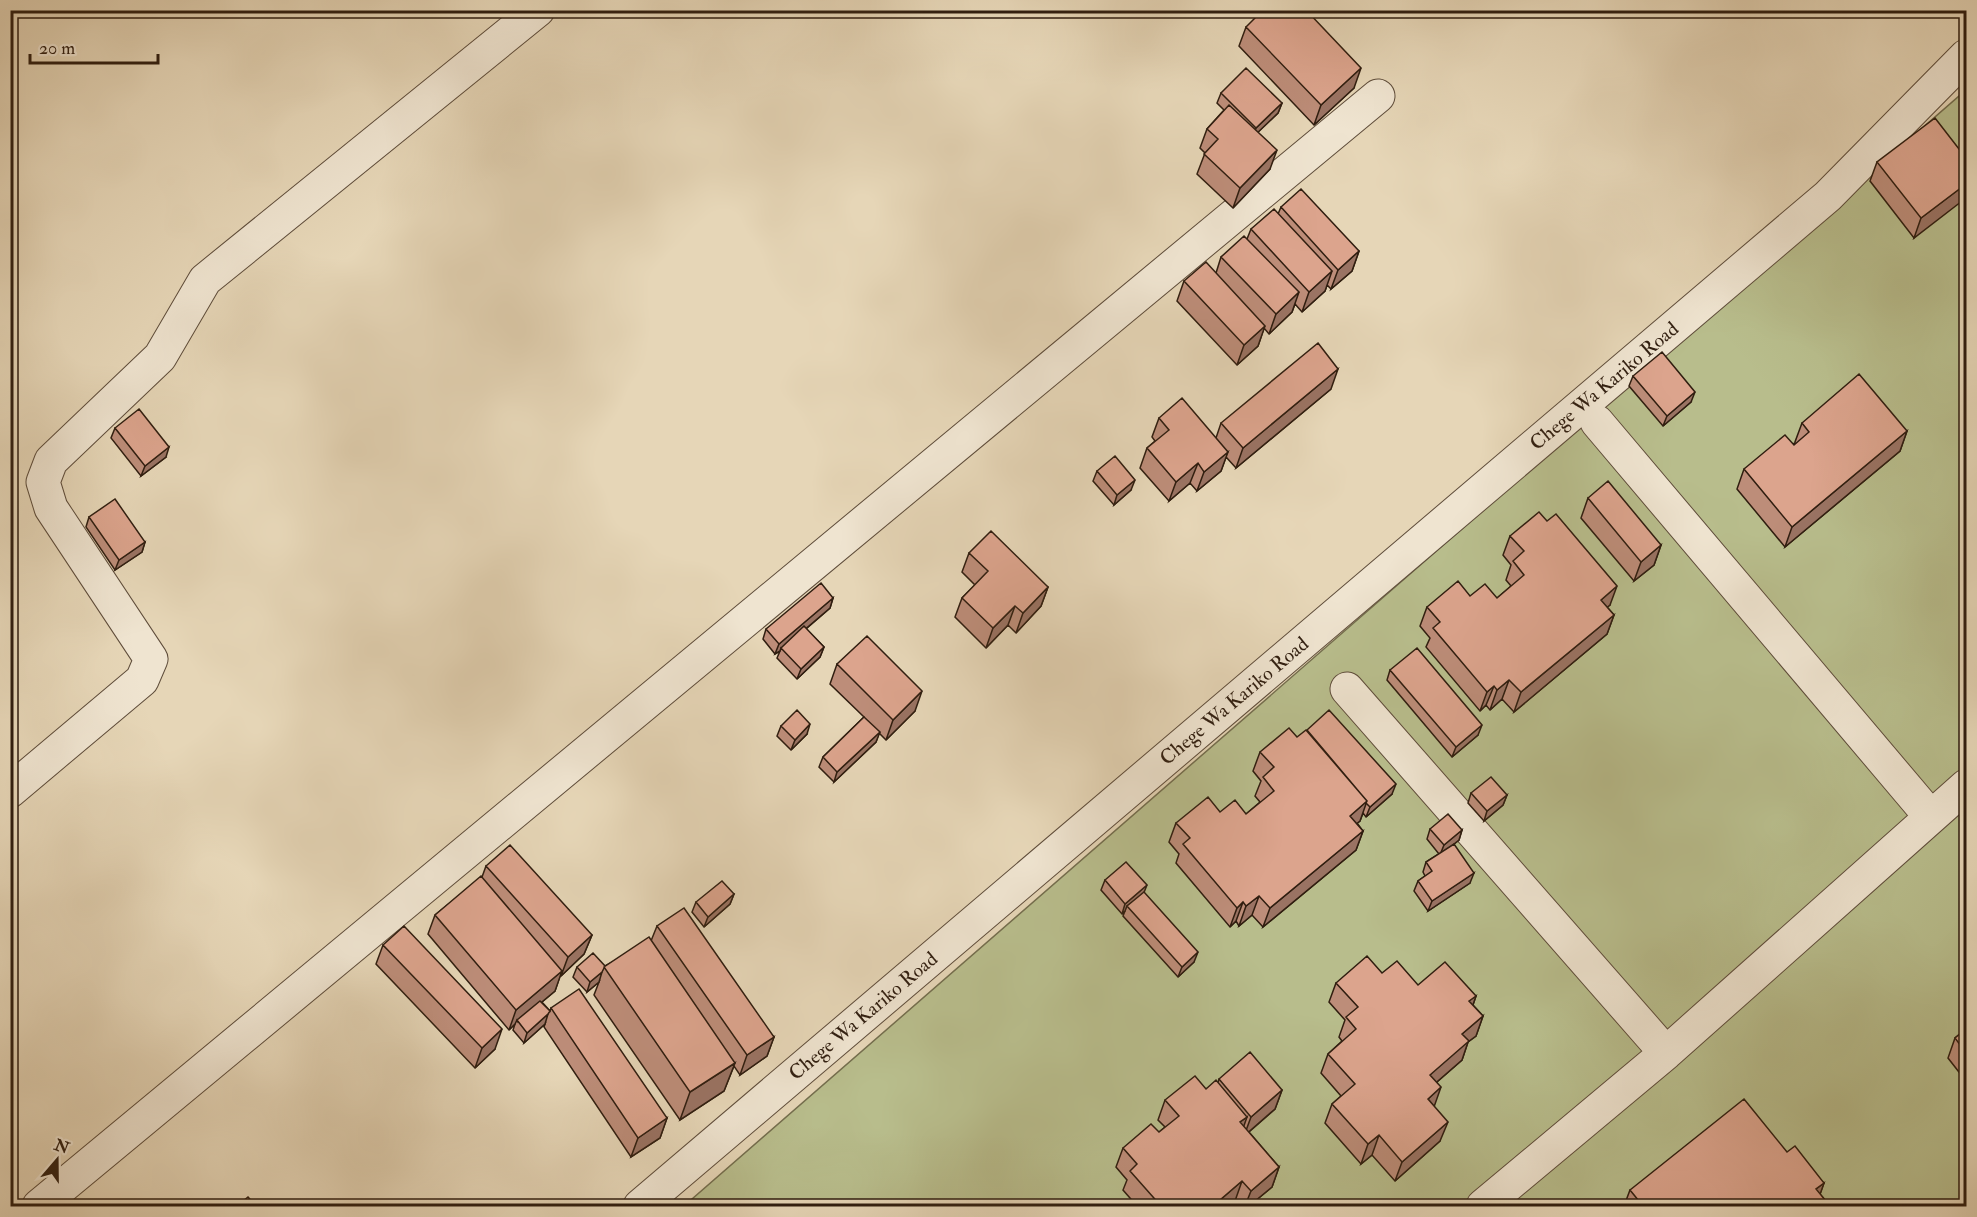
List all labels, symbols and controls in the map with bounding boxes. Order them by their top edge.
scale bar [30,27,158,65]
text: 20 m [39,37,75,60]
street label: Chege Wa Kariko Road [1524,316,1684,456]
street label: Chege Wa Kariko Road [1154,631,1314,771]
street label: Chege Wa Kariko Road [783,946,943,1086]
north arrow [27,1130,87,1190]
text: N [51,1135,73,1159]

